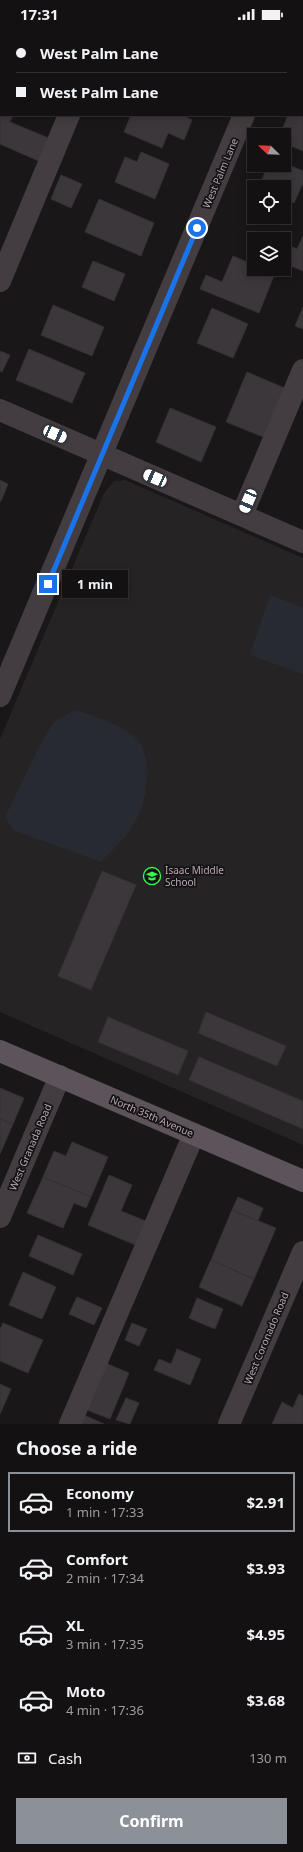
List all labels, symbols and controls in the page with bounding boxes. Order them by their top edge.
text: 17:31 [20,4,59,24]
text: West Palm Lane [40,43,158,63]
text: West Palm Lane [40,82,158,102]
north arrow [247,128,291,172]
map controls [247,128,291,276]
street label: West Palm Lane [199,136,241,210]
button: locate [247,180,291,224]
route start [188,219,206,237]
button: layers [247,232,291,276]
car [42,424,68,444]
car [142,468,168,488]
car [238,488,258,514]
callout: 1 min [62,570,128,598]
route end [39,575,57,593]
text: 1 min [77,575,113,593]
place label: Isaac Middle School [165,863,224,889]
school or university icon: Isaac Middle School [142,866,162,886]
street label: North 35th Avenue [108,1092,196,1140]
street label: West Granada Road [5,1102,55,1192]
street label: West Coronado Road [240,1290,292,1386]
text: Choose a ride [16,1436,137,1460]
text: Economy [66,1483,134,1503]
icon: car [18,1484,54,1520]
text: $2.91 [246,1492,285,1512]
text: 1 min · 17:33 [66,1503,144,1521]
text: Comfort [66,1549,128,1569]
icon: car [18,1550,54,1586]
text: $3.93 [246,1558,285,1578]
text: 2 min · 17:34 [66,1569,144,1587]
text: XL [66,1615,84,1635]
icon: car [18,1616,54,1652]
text: $4.95 [246,1624,285,1644]
text: 3 min · 17:35 [66,1635,144,1653]
text: Moto [66,1681,105,1701]
icon: car [18,1682,54,1718]
text: $3.68 [246,1690,285,1710]
text: 4 min · 17:36 [66,1701,144,1719]
icon: cash [16,1747,38,1769]
text: Cash [48,1748,82,1768]
text: 130 m [249,1749,287,1767]
button: Confirm [16,1798,287,1844]

